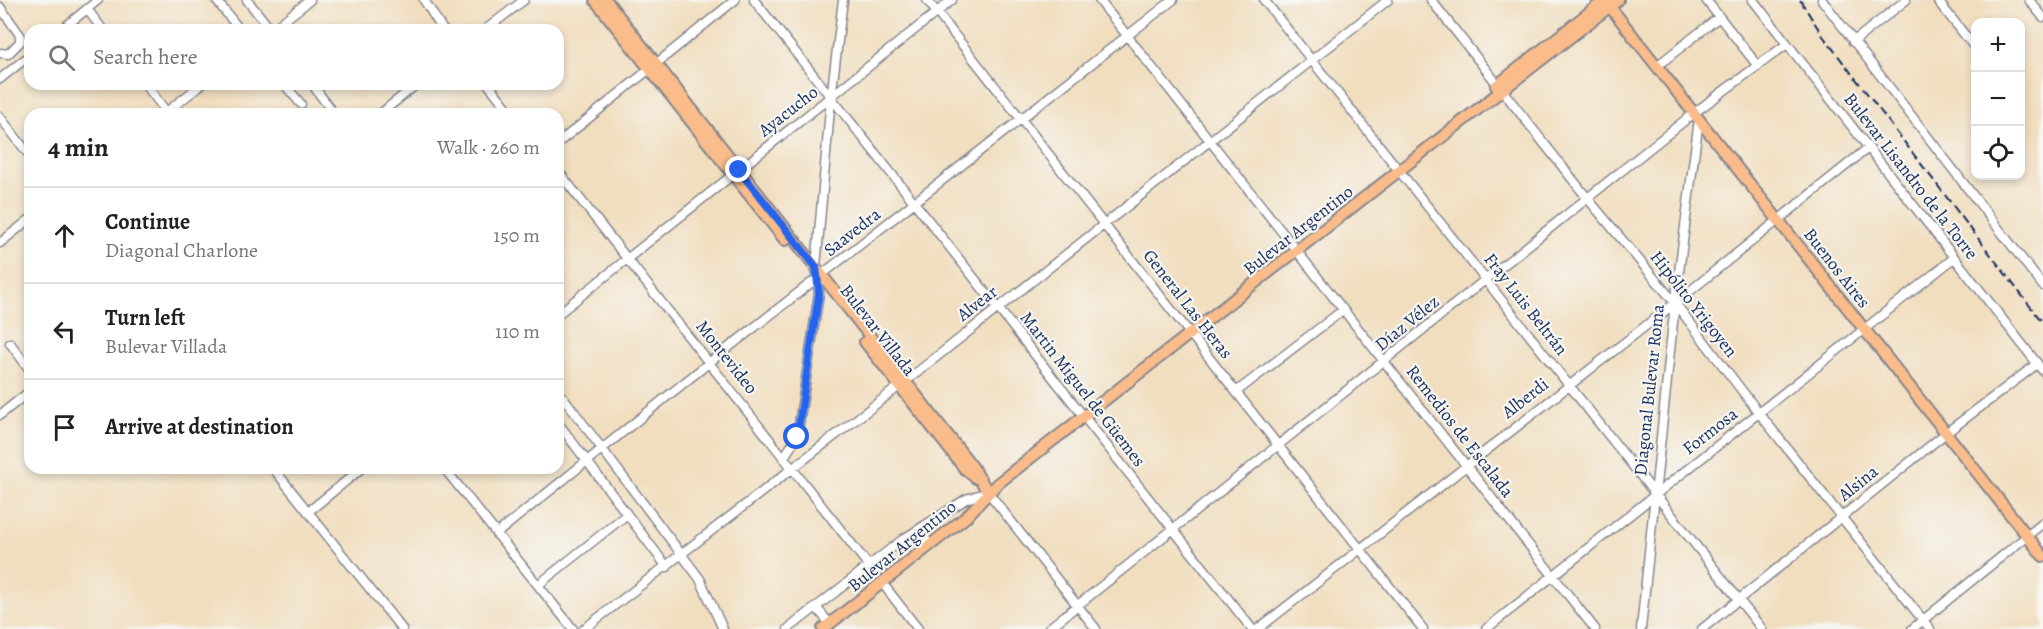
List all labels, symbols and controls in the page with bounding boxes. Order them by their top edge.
map controls [1971,18,2025,180]
button: + [1971,18,2025,72]
search box [24,24,564,90]
icon: search [45,41,78,74]
text: Search here [93,42,198,72]
button: − [1971,72,2025,126]
street label: Ayacucho [752,80,823,143]
street label: Bulevar Lisandro de la Torre [1838,88,1984,264]
button: locate [1971,126,2025,180]
text: 4 min [48,130,109,165]
text: Walk · 260 m [437,134,540,161]
route end [725,156,751,182]
street label: Bulevar Argentino [1238,179,1358,281]
street label: Saavedra [819,202,886,262]
text: Continue [105,207,190,237]
icon: ahead [48,219,81,252]
text: 150 m [493,222,540,249]
street label: Buenos Aires [1798,223,1876,313]
text: Diagonal Charlone [105,237,258,264]
street label: General Las Heras [1138,244,1238,364]
street label: Hipólito Yrigoyen [1645,246,1743,362]
street label: Fray Luis Beltrán [1478,248,1574,360]
street label: Bulevar Villada [835,279,922,381]
street label: Alvear [951,279,1002,327]
street label: Díaz Vélez [1370,290,1444,356]
street label: Diagonal Bulevar Roma [1628,302,1670,477]
text: Turn left [105,303,185,333]
street label: Martin Miguel de Güemes [1015,306,1151,472]
icon: left [48,315,81,348]
street label: Montevideo [691,315,763,399]
text: 110 m [495,318,540,345]
text: Bulevar Villada [105,333,227,360]
street label: Remedios de Escalada [1401,360,1520,503]
street label: Alberdi [1496,372,1553,424]
street label: Formosa [1677,402,1743,460]
icon: arrive [48,411,81,444]
text: Arrive at destination [105,412,294,442]
route start [783,423,809,449]
street label: Alsina [1832,459,1884,507]
street label: Bulevar Argentino [843,495,961,597]

